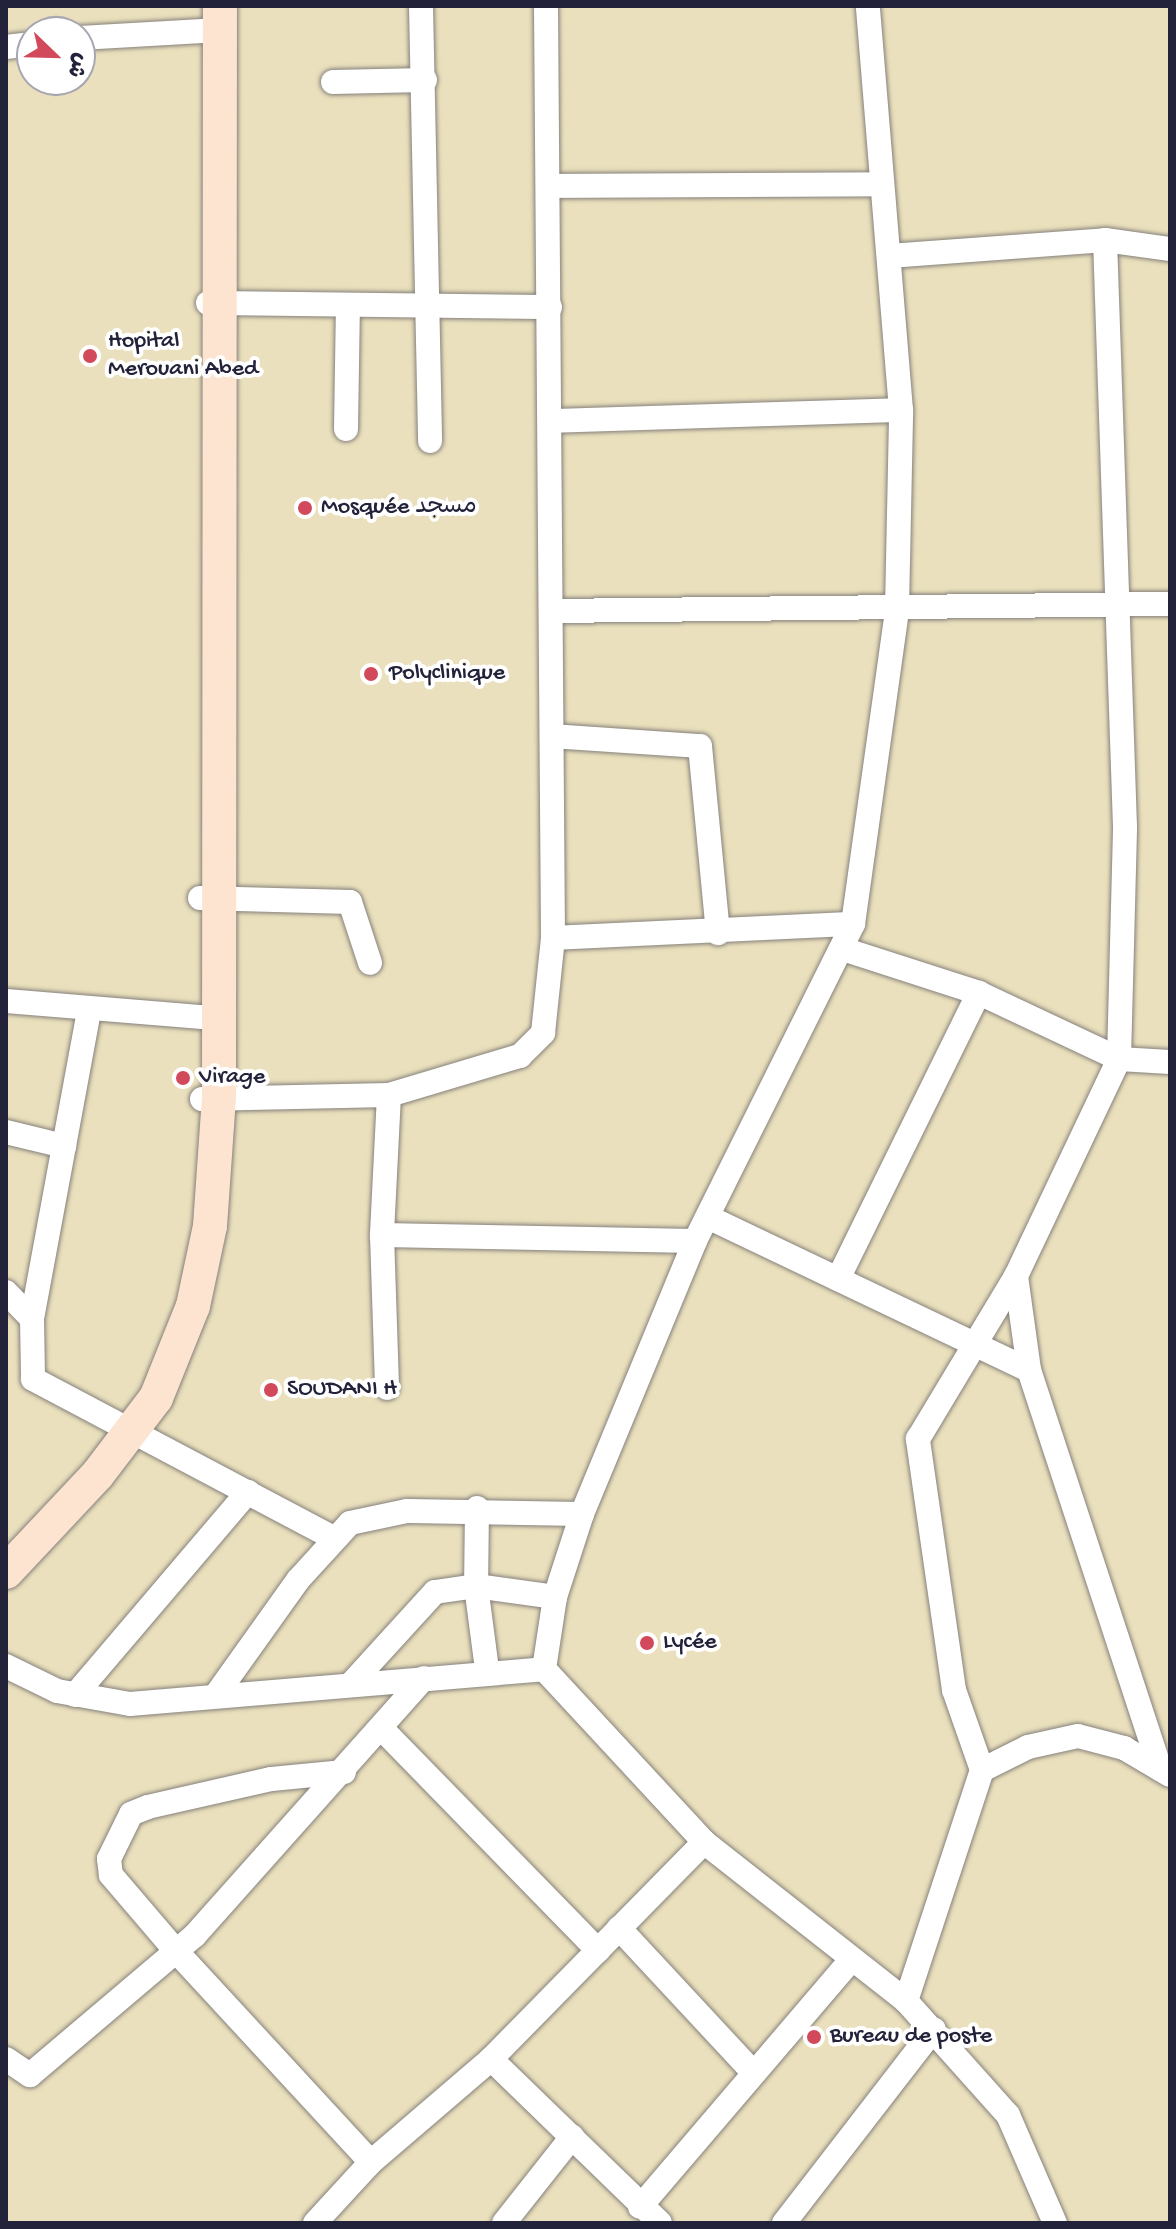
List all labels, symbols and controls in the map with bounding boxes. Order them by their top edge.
north arrow [16,16,96,96]
text: ش [60,48,93,81]
place label: Hopital Merouani Abed [108,328,258,384]
marker: Hopital Merouani Abed [79,345,101,367]
place label: Mosquée مسجد [321,494,477,522]
marker: Mosquée مسجد [296,499,314,517]
place label: Polyclinique [389,660,505,688]
marker: Polyclinique [360,663,382,685]
place label: Virage [199,1064,265,1092]
marker: Virage [174,1069,192,1087]
place label: SOUDANI H [287,1376,397,1404]
marker: SOUDANI H [262,1381,280,1399]
place label: Lycée [663,1629,717,1657]
marker: Lycée [638,1634,656,1652]
place label: Bureau de poste [830,2023,992,2051]
marker: Bureau de poste [805,2028,823,2046]

